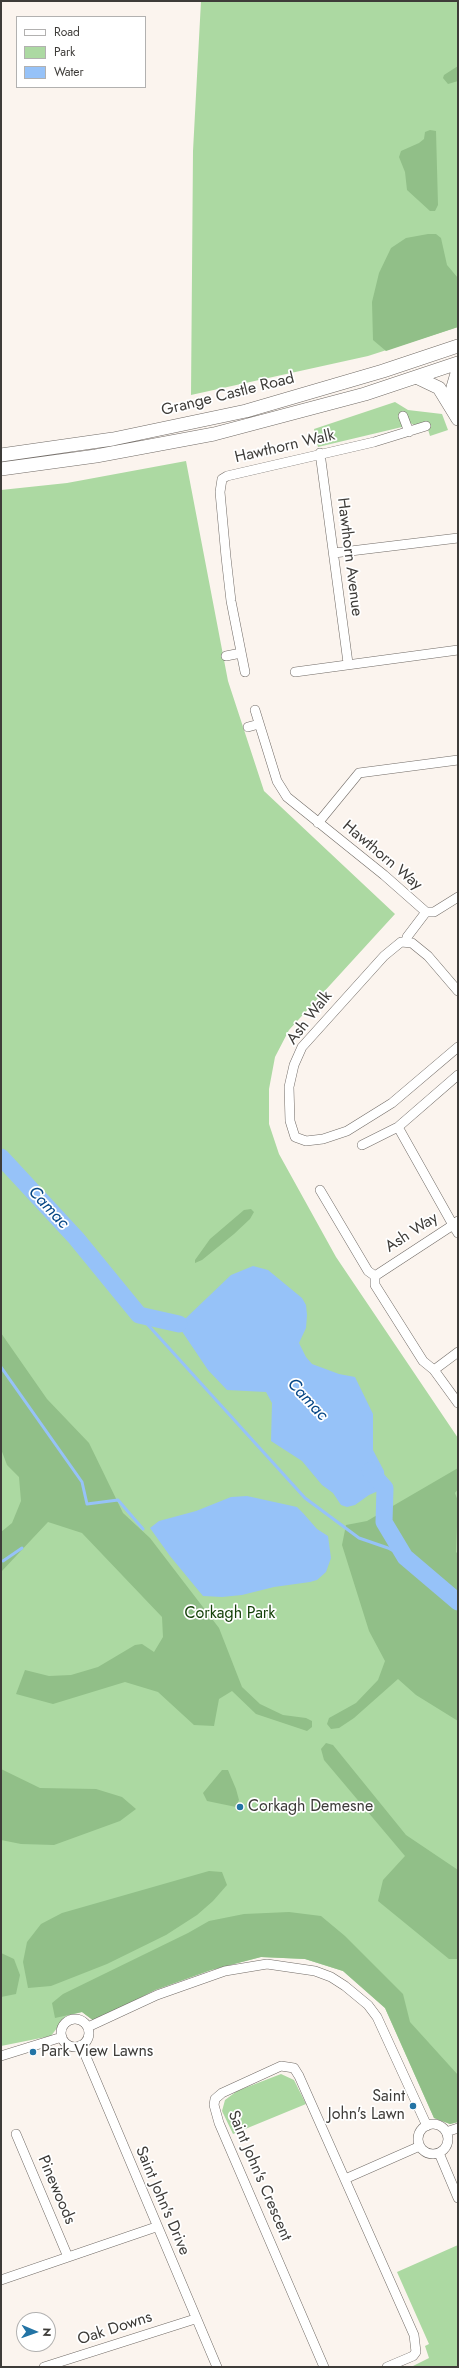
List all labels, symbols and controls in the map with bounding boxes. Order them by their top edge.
legend [16,16,146,88]
text: Road [54,23,80,41]
text: Park [54,43,75,61]
text: Water [54,63,84,81]
street label: Grange Castle Road [160,369,296,421]
street label: Hawthorn Walk [233,426,337,468]
street label: Hawthorn Avenue [332,497,366,617]
street label: Hawthorn Way [338,817,426,895]
street label: Ash Walk [283,987,337,1049]
water label: Camac [23,1182,73,1234]
street label: Ash Way [382,1209,442,1257]
water label: Camac [282,1374,332,1426]
park label: Corkagh Park [185,1604,275,1624]
place label: Corkagh Demesne [248,1797,373,1817]
marker: Corkagh Demesne [235,1802,245,1812]
place label: Park View Lawns [41,2042,153,2062]
marker: Park View Lawns [28,2047,38,2057]
place label: Saint John's Lawn [328,2087,405,2125]
marker: Saint John's Lawn [408,2101,418,2111]
street label: Saint John's Crescent [223,2108,295,2244]
street label: Saint John's Drive [130,2144,194,2258]
street label: Pinewoods [33,2153,79,2227]
street label: Oak Downs [75,2308,155,2350]
north arrow [16,2312,56,2352]
text: N [39,2328,55,2337]

